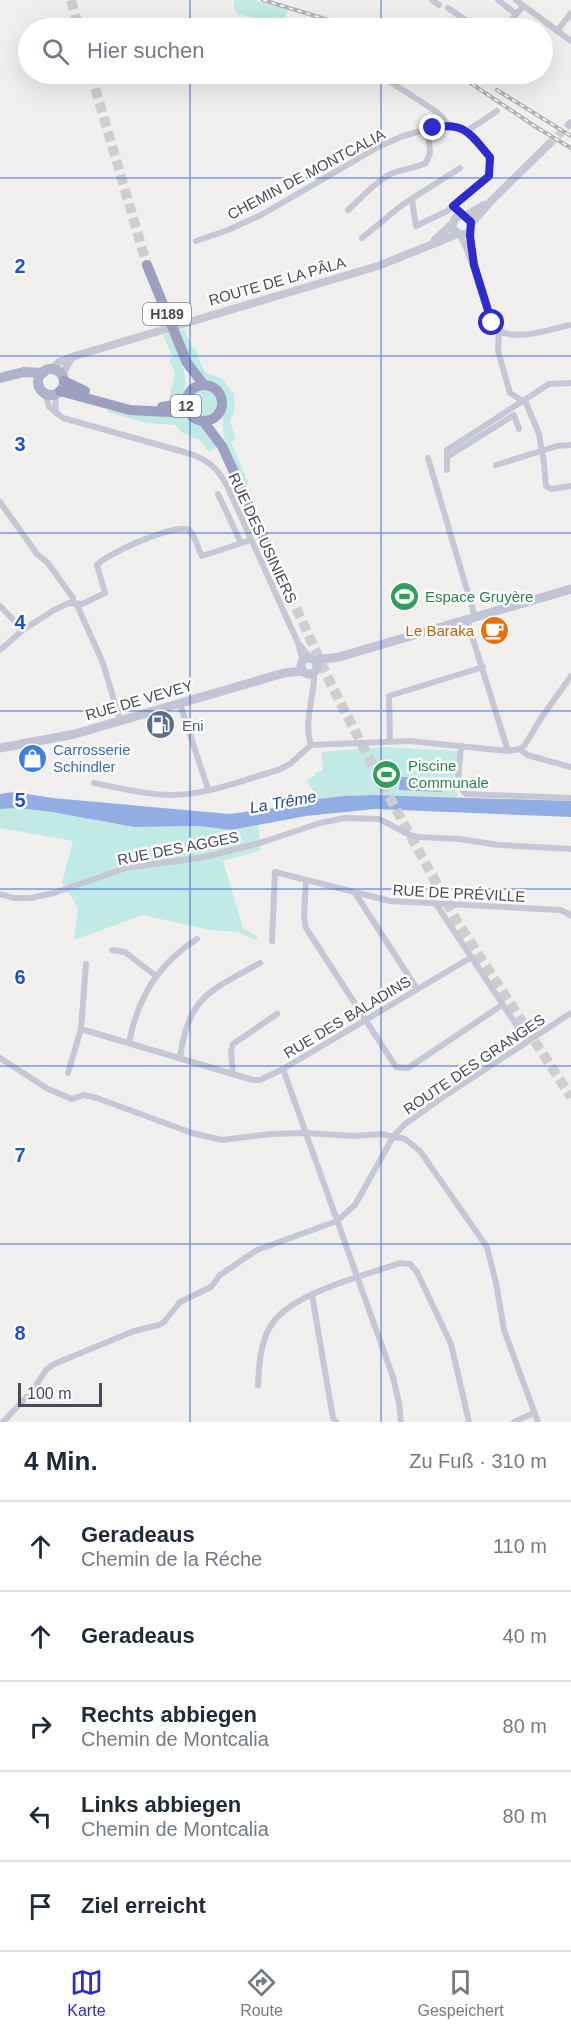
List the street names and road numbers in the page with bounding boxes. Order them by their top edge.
street label: CHEMIN DE MONTCALIA [224,125,388,223]
street label: ROUTE DE LA PÂLA [207,253,347,309]
road number: H189 [143,303,191,325]
road number: 12 [171,395,201,417]
street label: RUE DES USINIERS [225,470,301,606]
street label: RUE DE VEVEY [83,677,195,723]
street label: RUE DES AGGES [116,828,240,868]
street label: RUE DE PRÉVILLE [392,881,526,905]
street label: RUE DES BALADINS [280,972,414,1062]
street label: ROUTE DES GRANGES [400,1010,548,1118]

